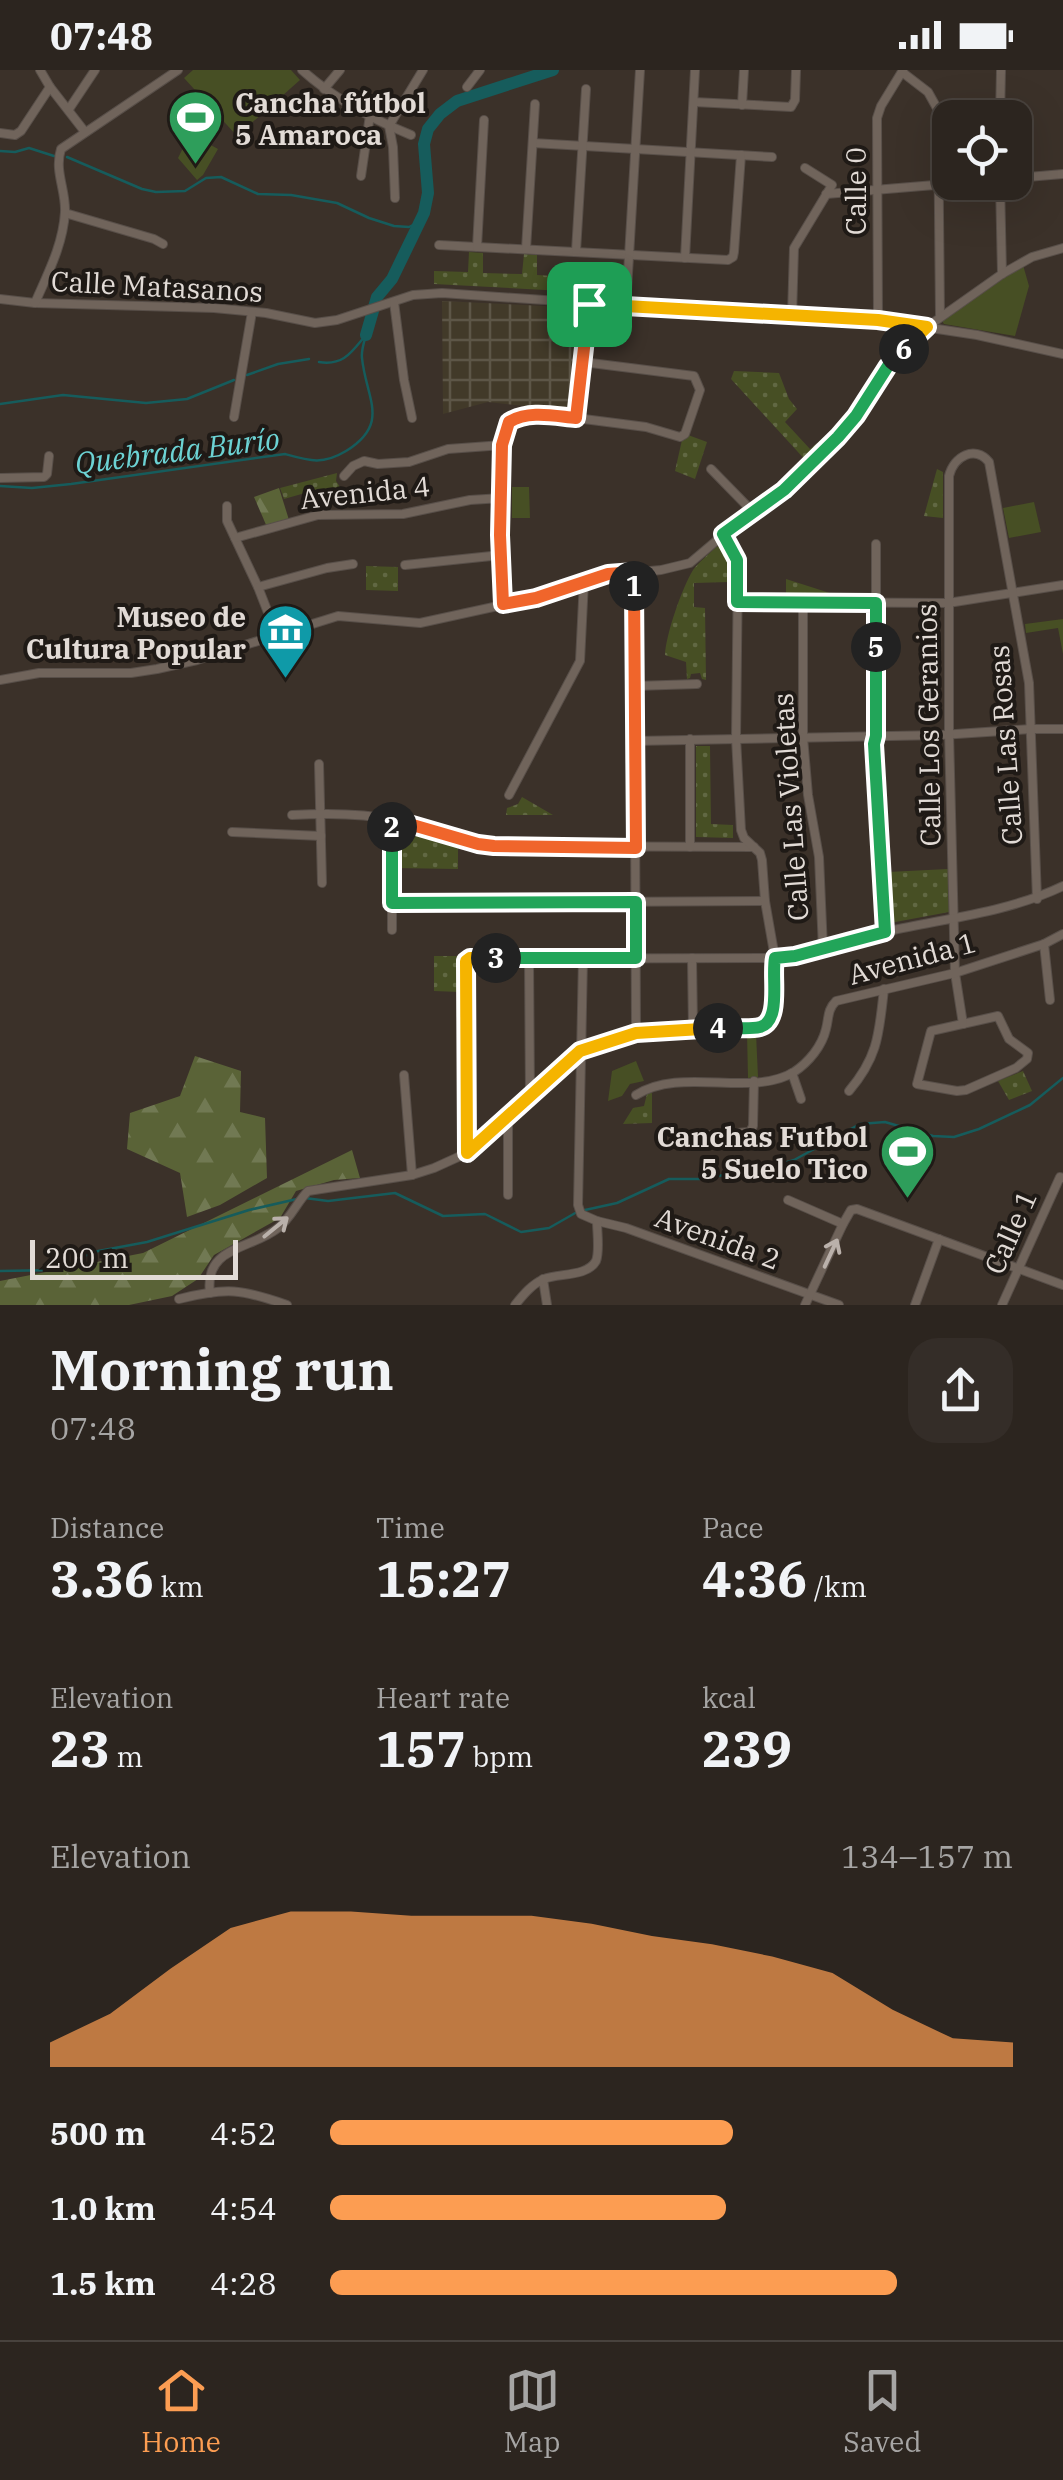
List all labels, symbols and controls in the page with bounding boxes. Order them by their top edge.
text: 07:48 [50,11,153,60]
place label: Cancha fútbol 5 Amaroca [235,84,426,153]
sports icon: Cancha fútbol 5 Amaroca [166,88,226,167]
map controls [932,100,1032,200]
button: locate [932,100,1032,200]
street label: Calle 0 [837,147,874,235]
street label: Calle Matasanos [50,262,264,310]
pin [547,262,632,347]
icon: arrive [562,277,617,332]
pin: 6 [879,324,929,374]
text: 6 [896,330,912,367]
water label: Quebrada Burío [72,418,282,482]
street label: Avenida 4 [298,467,432,517]
pin: 1 [609,561,659,611]
text: 1 [626,567,642,604]
place label: Museo de Cultura Popular [26,598,246,667]
museum icon: Museo de Cultura Popular [255,602,315,681]
street label: Calle Los Geranios [907,603,949,847]
pin: 5 [851,622,901,672]
text: 5 [868,628,884,665]
street label: Calle Las Rosas [980,644,1030,846]
street label: Calle Las Violetas [764,692,816,922]
pin: 2 [367,802,417,852]
text: 2 [384,808,400,845]
street label: Avenida 1 [844,923,980,993]
pin: 3 [471,933,521,983]
text: 3 [488,939,504,976]
pin: 4 [693,1003,743,1053]
text: 4 [710,1009,726,1046]
place label: Canchas Futbol 5 Suelo Tico [656,1118,868,1187]
sports icon: Canchas Futbol 5 Suelo Tico [877,1122,937,1201]
street label: Calle 1 [975,1184,1045,1280]
street label: Avenida 2 [650,1198,786,1278]
one-way arrow [263,1216,289,1238]
scale bar [30,1235,238,1280]
one-way arrow [823,1238,841,1269]
text: 200 m [45,1239,129,1276]
text: Morning run [50,1334,394,1405]
button: share [908,1338,1013,1443]
text: 07:48 [50,1407,136,1449]
text: Distance [50,1509,164,1546]
text: Time [376,1509,445,1546]
text: Pace [702,1509,764,1546]
text: 3.36 [50,1546,154,1611]
text: 15:27 [376,1546,511,1611]
text: 4:36 [702,1546,807,1611]
text: km [154,1568,204,1605]
text: /km [807,1568,867,1605]
text: Elevation [50,1679,173,1716]
text: Heart rate [376,1679,510,1716]
text: kcal [702,1679,756,1716]
text: 23 [50,1716,110,1781]
text: 157 [376,1716,466,1781]
text: 239 [702,1716,792,1781]
text: m [110,1738,143,1775]
text: bpm [466,1738,533,1775]
text: Elevation [50,1835,191,1877]
text: 134–157 m [841,1835,1013,1877]
text: 500 m [50,2112,146,2154]
text: 4:52 [210,2112,277,2154]
text: 1.0 km [50,2187,156,2229]
text: 4:54 [210,2187,277,2229]
text: 1.5 km [50,2262,156,2304]
text: 4:28 [210,2262,277,2304]
tab: Home [141,2363,221,2460]
tab: Map [504,2363,561,2460]
tab: Saved [843,2363,922,2460]

